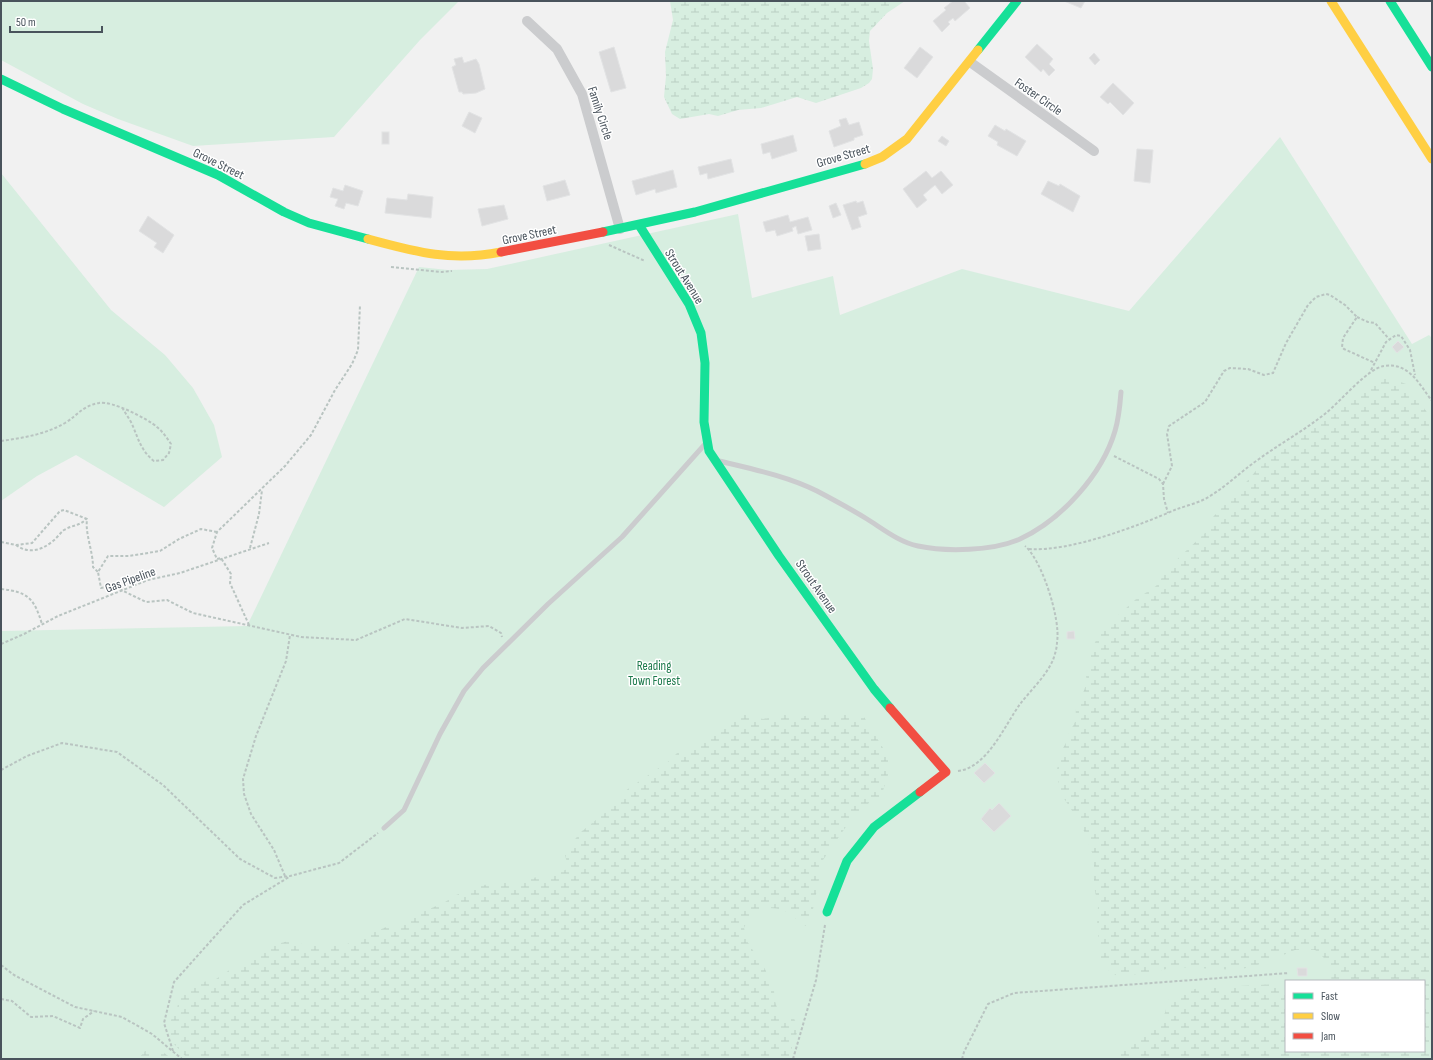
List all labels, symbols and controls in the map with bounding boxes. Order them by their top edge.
scale bar [10,8,102,34]
text: 50 m [16,15,36,30]
street label: Foster Circle [1011,75,1065,119]
street label: Family Circle [584,85,616,142]
street label: Grove Street [815,141,872,171]
street label: Grove Street [190,145,247,183]
street label: Grove Street [501,221,558,249]
street label: Strout Avenue [661,246,707,307]
street label: Strout Avenue [792,557,840,616]
street label: Gas Pipeline [103,563,158,596]
park label: Reading Town Forest [628,658,680,689]
legend [1285,980,1425,1052]
text: Fast [1321,989,1338,1004]
text: Slow [1321,1009,1340,1024]
text: Jam [1320,1029,1336,1044]

